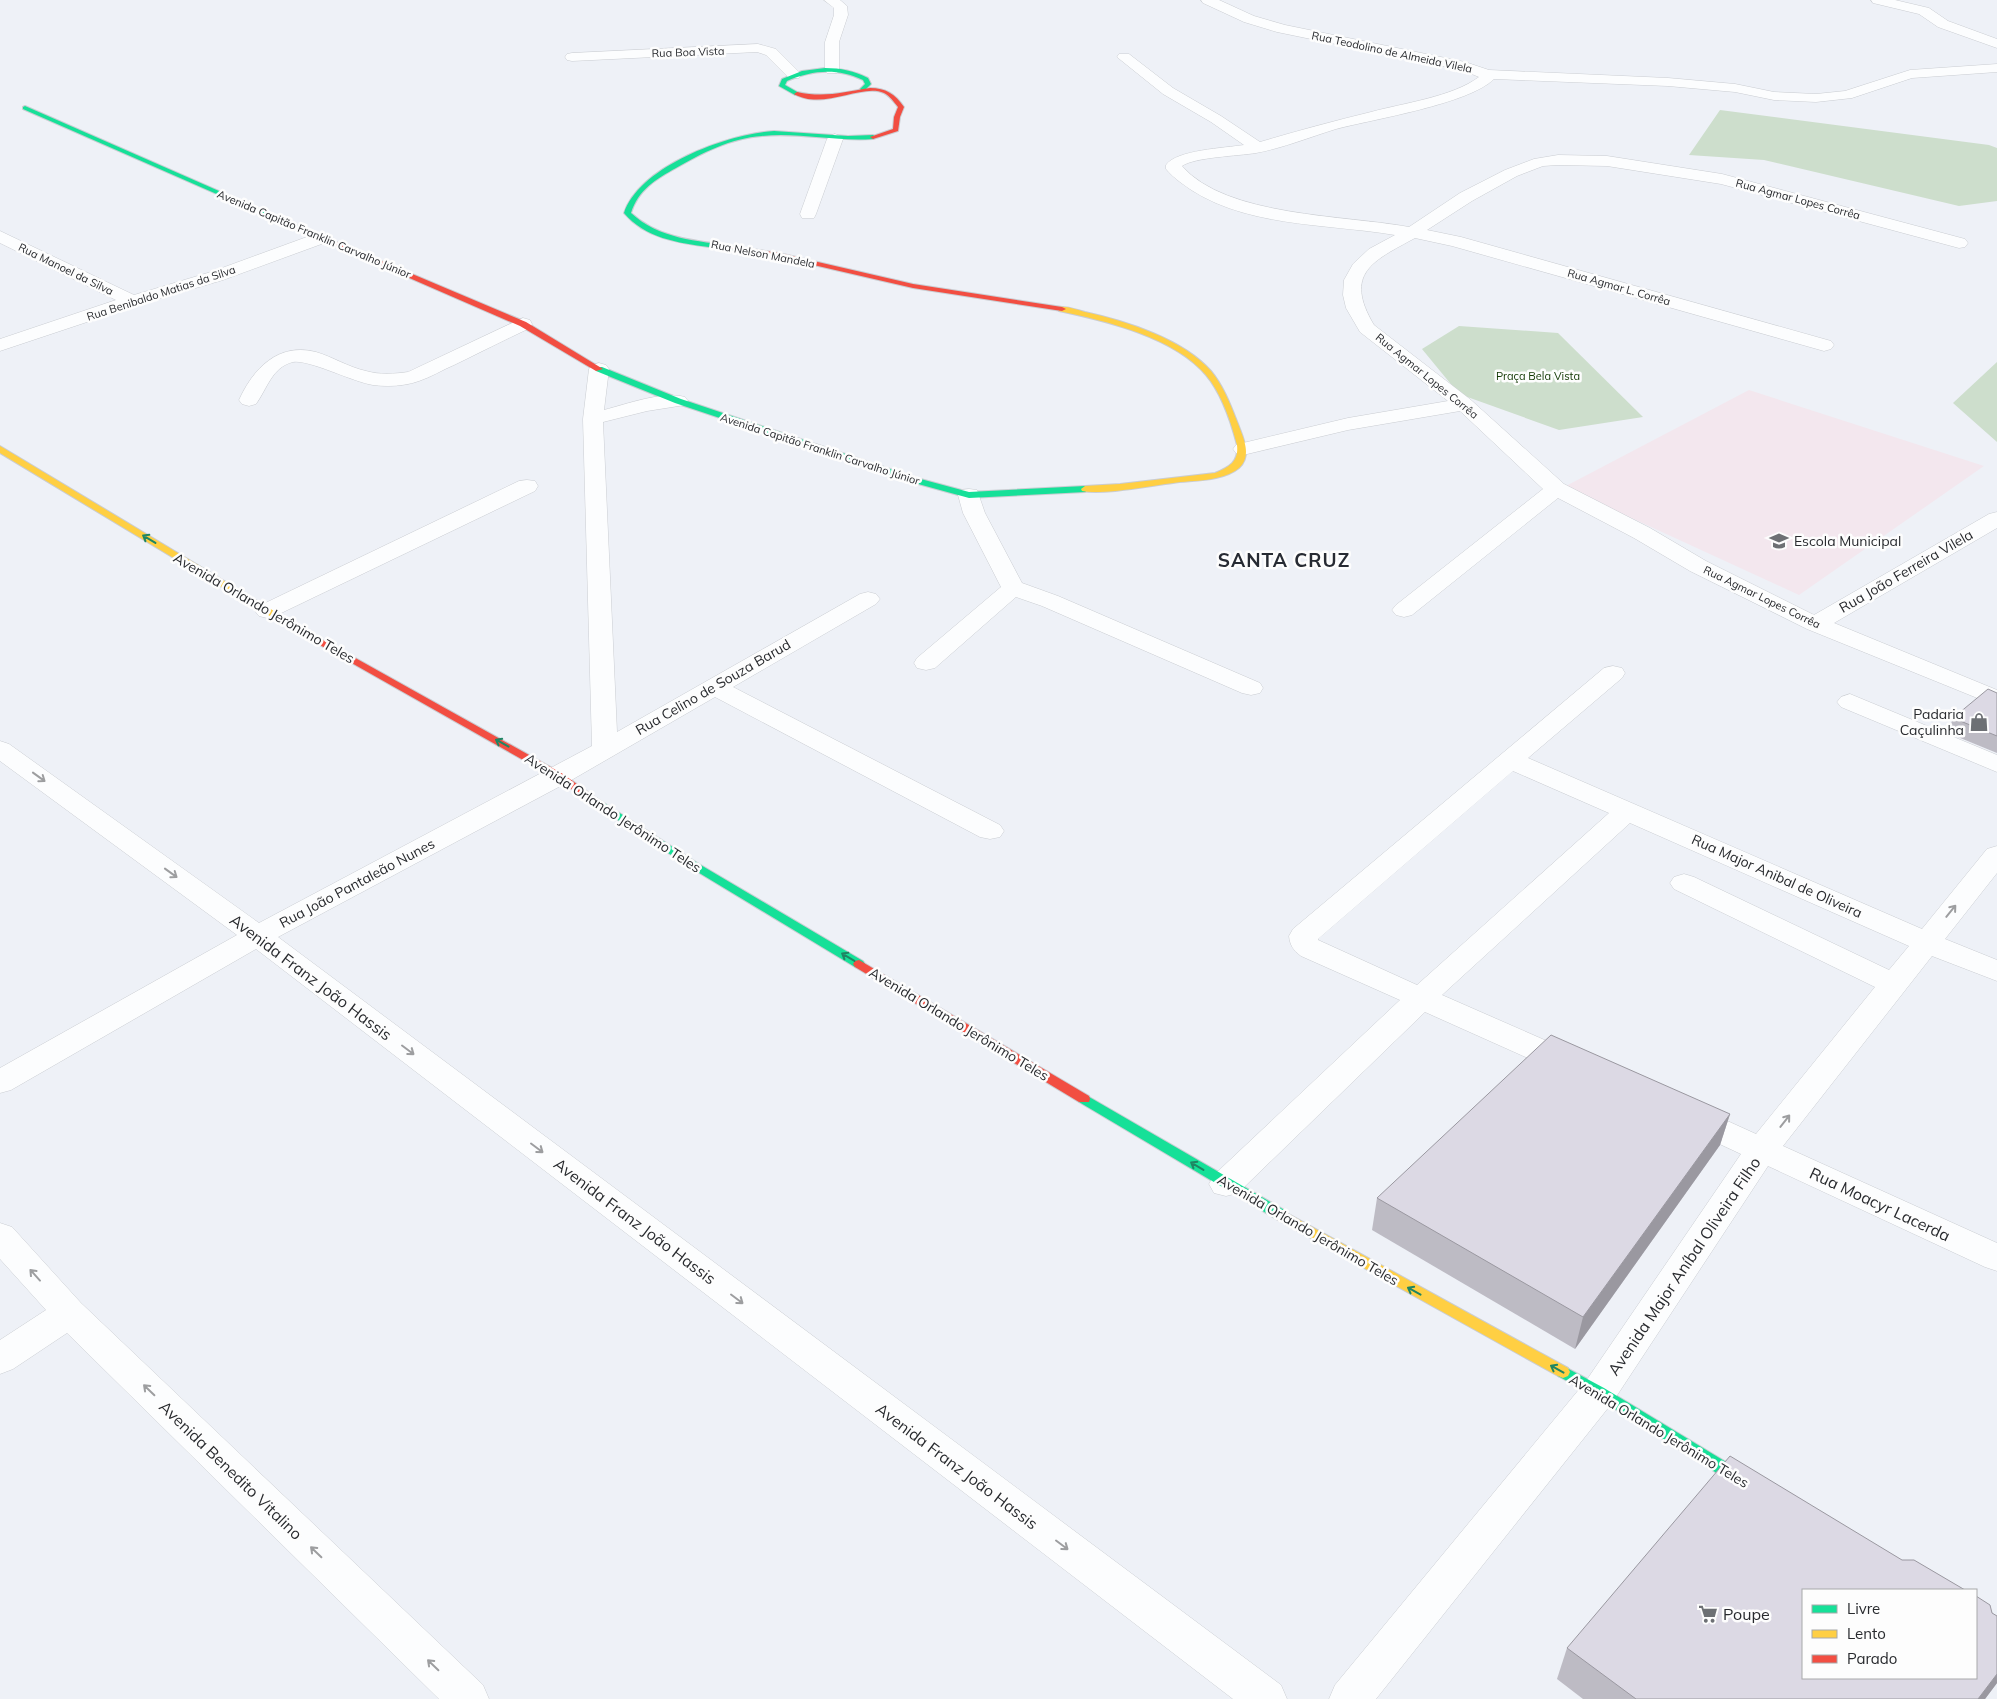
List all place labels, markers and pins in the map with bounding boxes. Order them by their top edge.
school or university icon: Escola Municipal [1768,530,1790,552]
place label: Escola Municipal [1794,532,1901,550]
place label: Padaria Caçulinha [1900,705,1964,739]
shop icon: Padaria Caçulinha [1968,711,1990,733]
supermarket icon: Poupe [1697,1603,1719,1625]
place label: Poupe [1723,1604,1770,1624]

